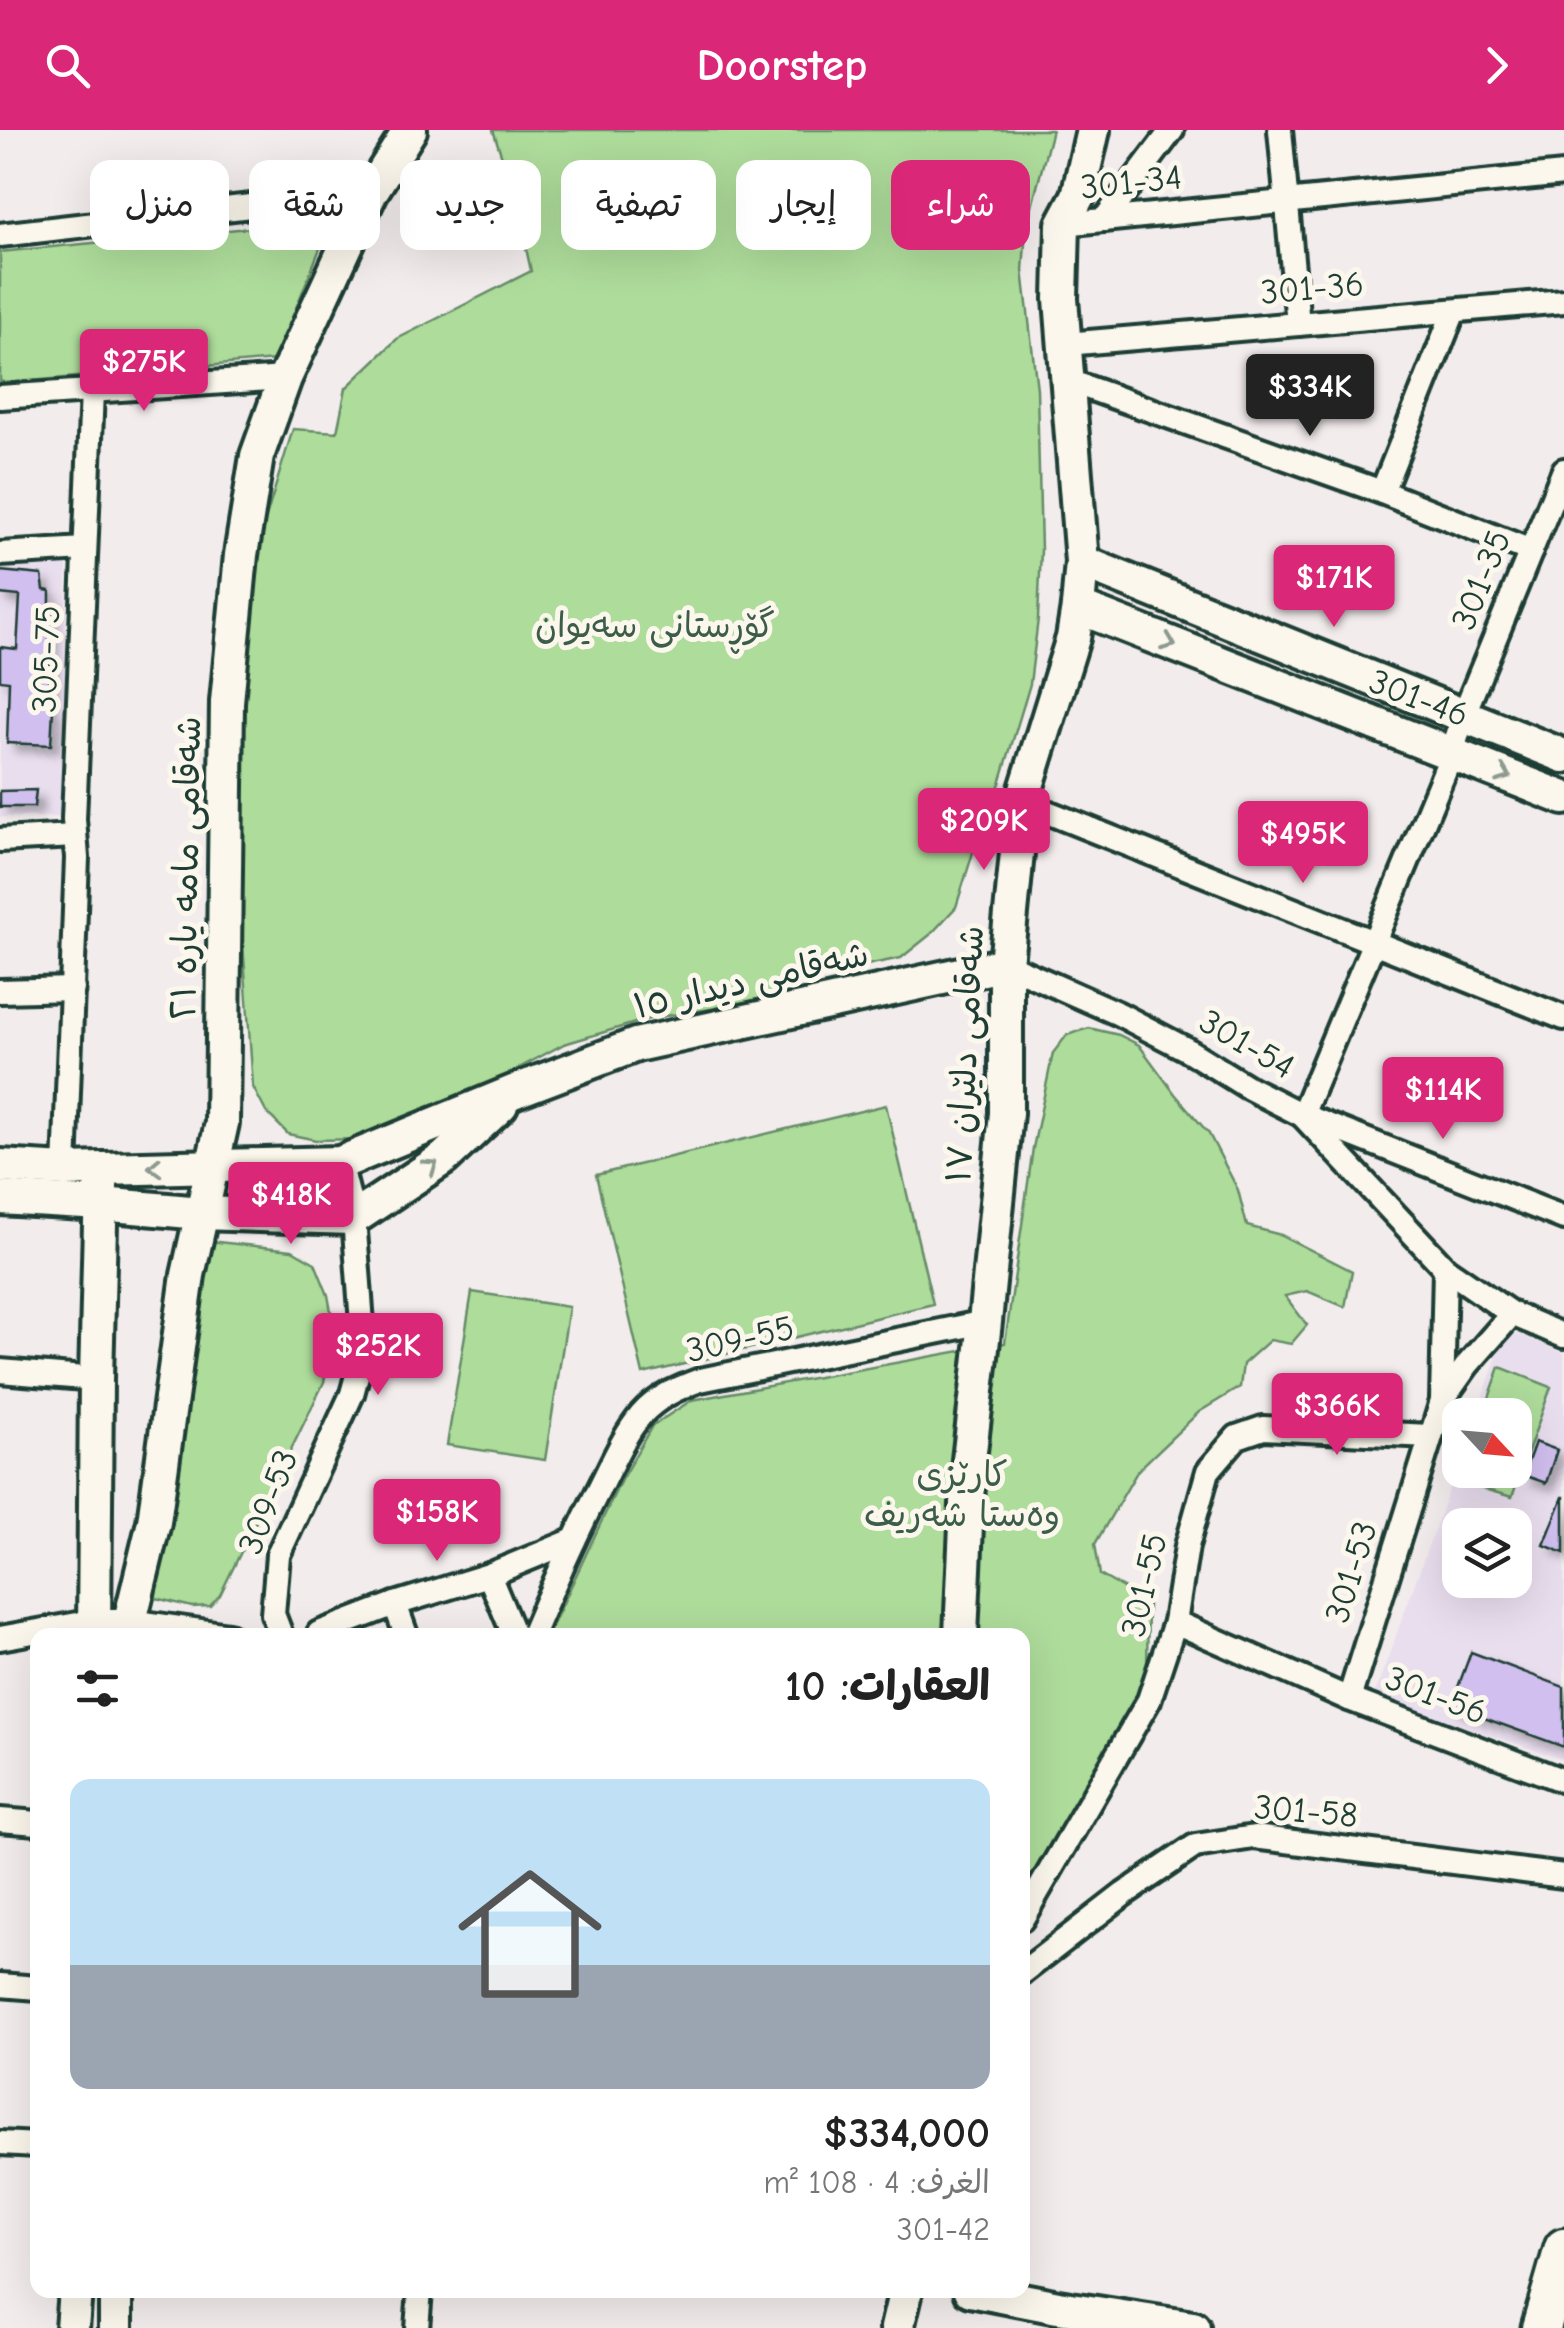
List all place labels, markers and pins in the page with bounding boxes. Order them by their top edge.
pin: $275K [74,329,214,414]
pin: $334K [1240,354,1380,439]
pin: $171K [1264,545,1404,630]
pin: $209K [914,788,1054,873]
pin: $495K [1233,801,1373,886]
pin: $114K [1373,1057,1513,1142]
pin: $418K [221,1162,361,1247]
pin: $252K [308,1313,448,1398]
pin: $366K [1267,1373,1407,1458]
pin: $158K [367,1479,507,1564]

